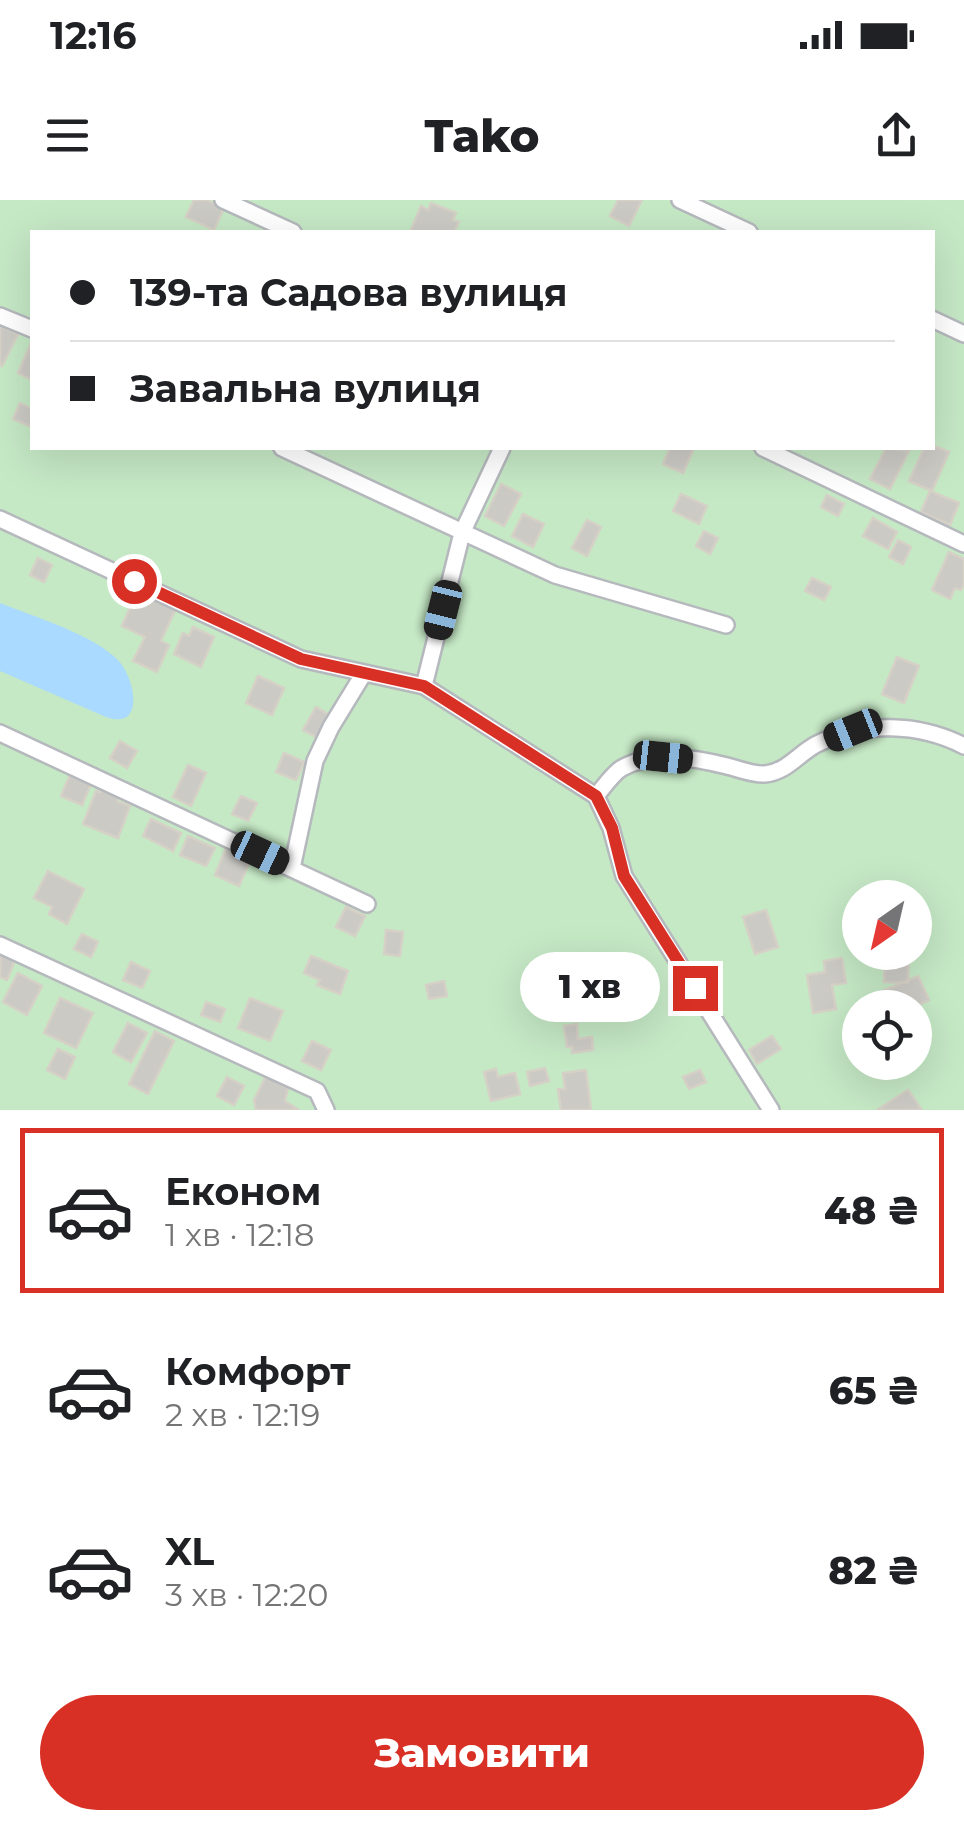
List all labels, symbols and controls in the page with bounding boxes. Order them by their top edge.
text: 12:16 [50,12,136,59]
icon: menu [40,108,95,163]
text: Tako [424,108,540,163]
icon: share [869,108,924,163]
text: 139-та Садова вулиця [130,269,568,316]
text: Завальна вулиця [130,365,481,412]
route start [112,559,157,604]
car [421,577,465,643]
car [820,705,886,755]
car [632,739,694,775]
car [226,827,294,879]
north arrow [842,880,932,970]
map controls [842,880,932,1080]
callout: 1 хв [520,953,660,1023]
route end [673,966,718,1011]
text: 1 хв [559,967,621,1006]
button: locate [842,990,932,1080]
icon: car [45,1166,135,1256]
text: Економ [165,1168,321,1215]
text: 48 ₴ [824,1187,919,1234]
text: 1 хв · 12:18 [165,1215,315,1254]
icon: car [45,1346,135,1436]
text: Комфорт [165,1348,351,1395]
text: 65 ₴ [829,1367,919,1414]
text: 2 хв · 12:19 [165,1395,320,1434]
icon: car [45,1526,135,1616]
text: XL [165,1528,214,1575]
text: 82 ₴ [828,1547,919,1594]
text: 3 хв · 12:20 [165,1575,328,1614]
button: Замовити [40,1695,924,1810]

